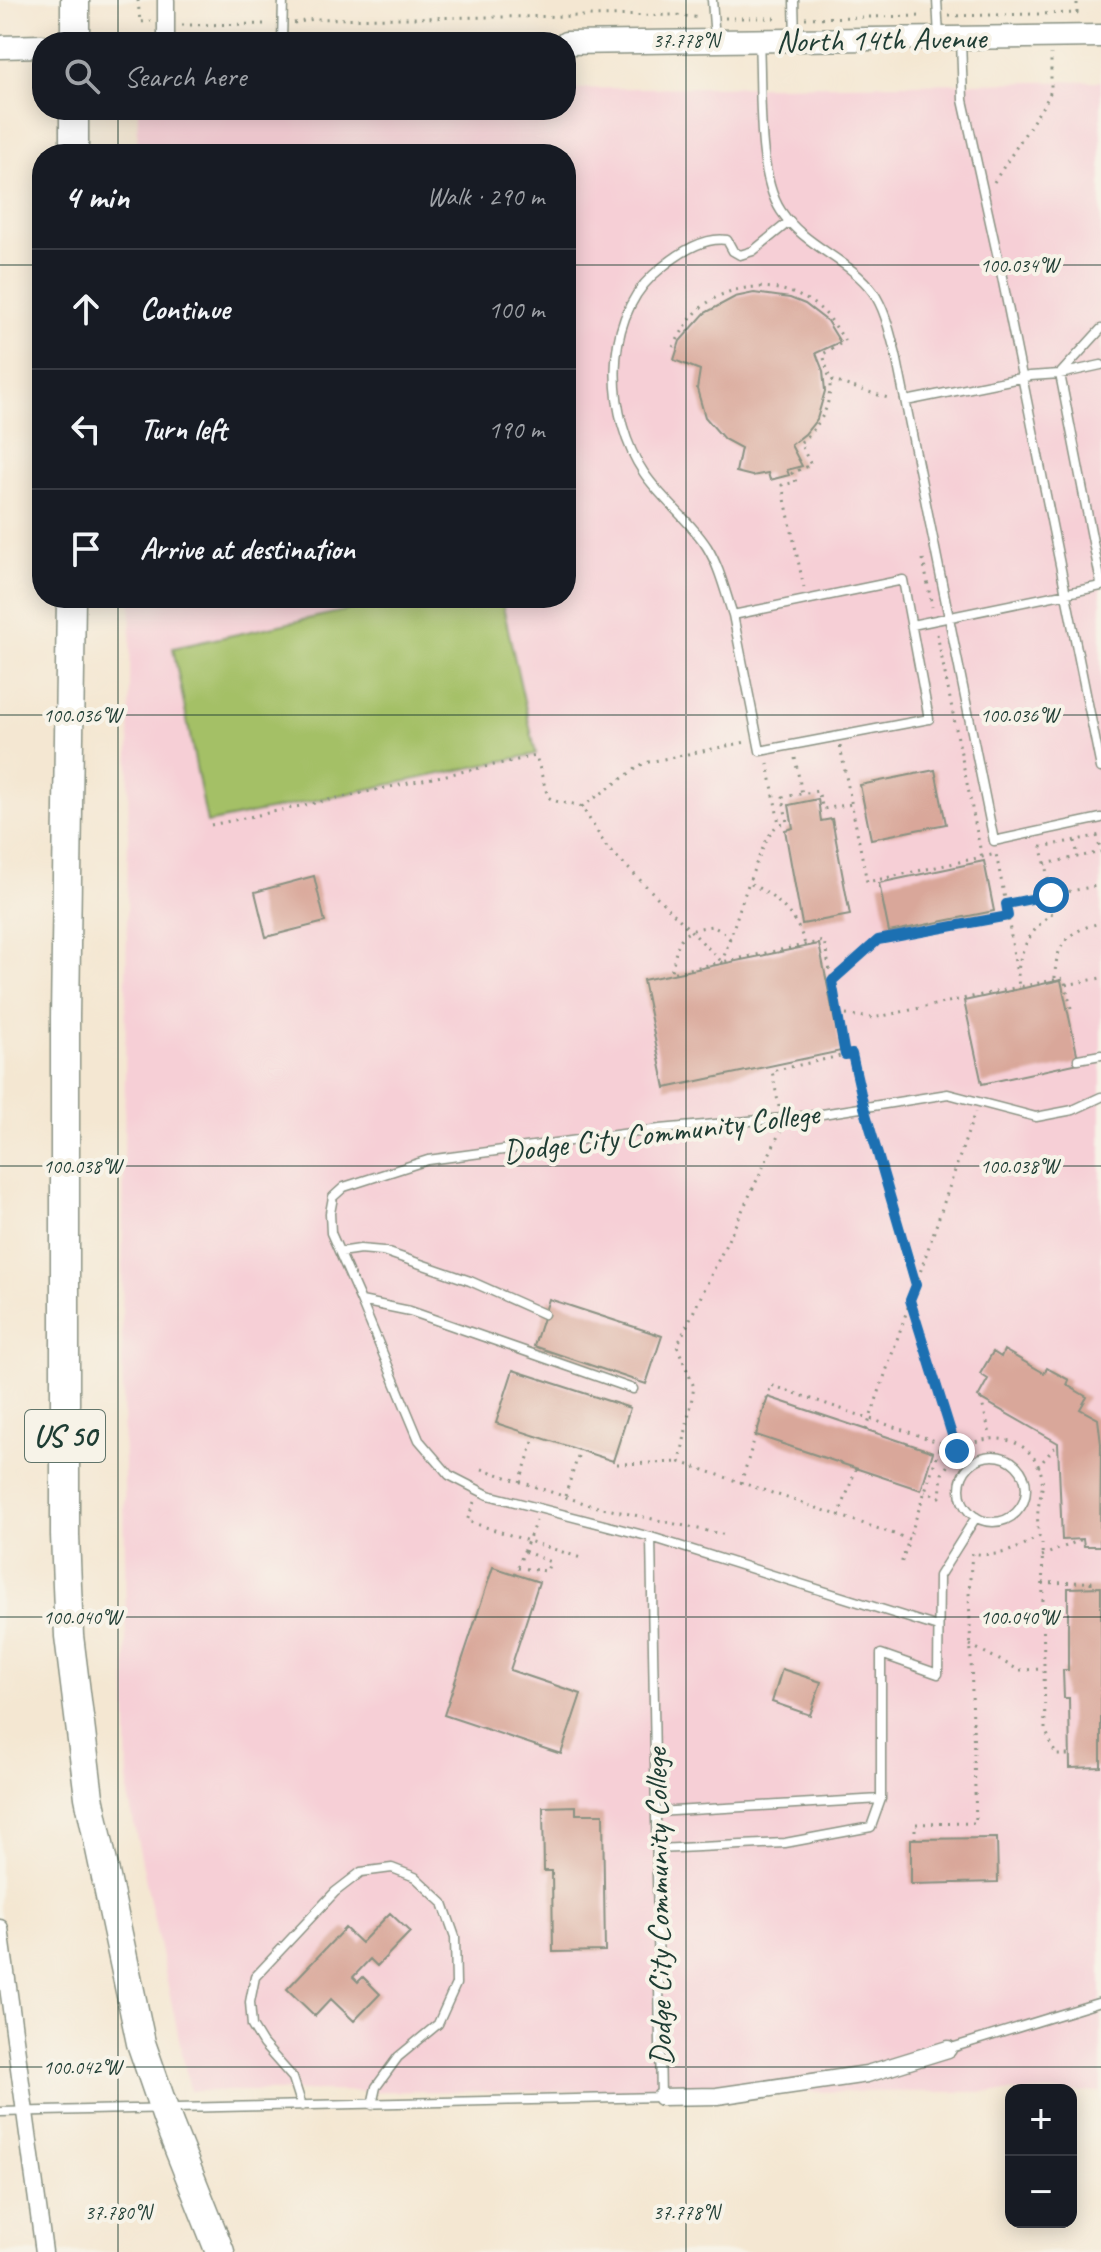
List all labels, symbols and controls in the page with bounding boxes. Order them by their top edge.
street label: North 14th Avenue [776,17,989,62]
text: 37.778°N [653,28,722,53]
search box [32,32,576,120]
icon: search [60,54,104,98]
text: Search here [124,57,246,95]
text: 4 min [64,175,129,218]
text: Walk · 290 m [427,180,544,213]
text: 100.034°W [980,253,1062,278]
icon: ahead [64,287,108,331]
text: Continue [140,290,230,328]
text: 100 m [488,293,544,326]
icon: left [64,407,108,451]
text: Turn left [140,410,227,448]
text: 190 m [488,413,544,446]
icon: arrive [64,527,108,571]
text: Arrive at destination [140,530,355,568]
text: 100.036°W [43,703,125,728]
text: 100.036°W [980,703,1062,728]
route start [1033,877,1069,913]
street label: Dodge City Community College [501,1092,824,1172]
text: 100.038°W [43,1154,125,1179]
text: 100.038°W [980,1154,1062,1179]
road number: US 50 [25,1410,105,1462]
route end [939,1433,975,1469]
text: 100.040°W [43,1605,125,1630]
text: 100.040°W [980,1605,1062,1630]
street label: Dodge City Community College [635,1745,682,2066]
text: 100.042°W [43,2055,125,2080]
map controls [1005,2084,1077,2228]
button: + [1005,2084,1077,2156]
button: − [1005,2156,1077,2228]
text: 37.780°N [85,2200,154,2225]
text: 37.778°N [653,2200,722,2225]

